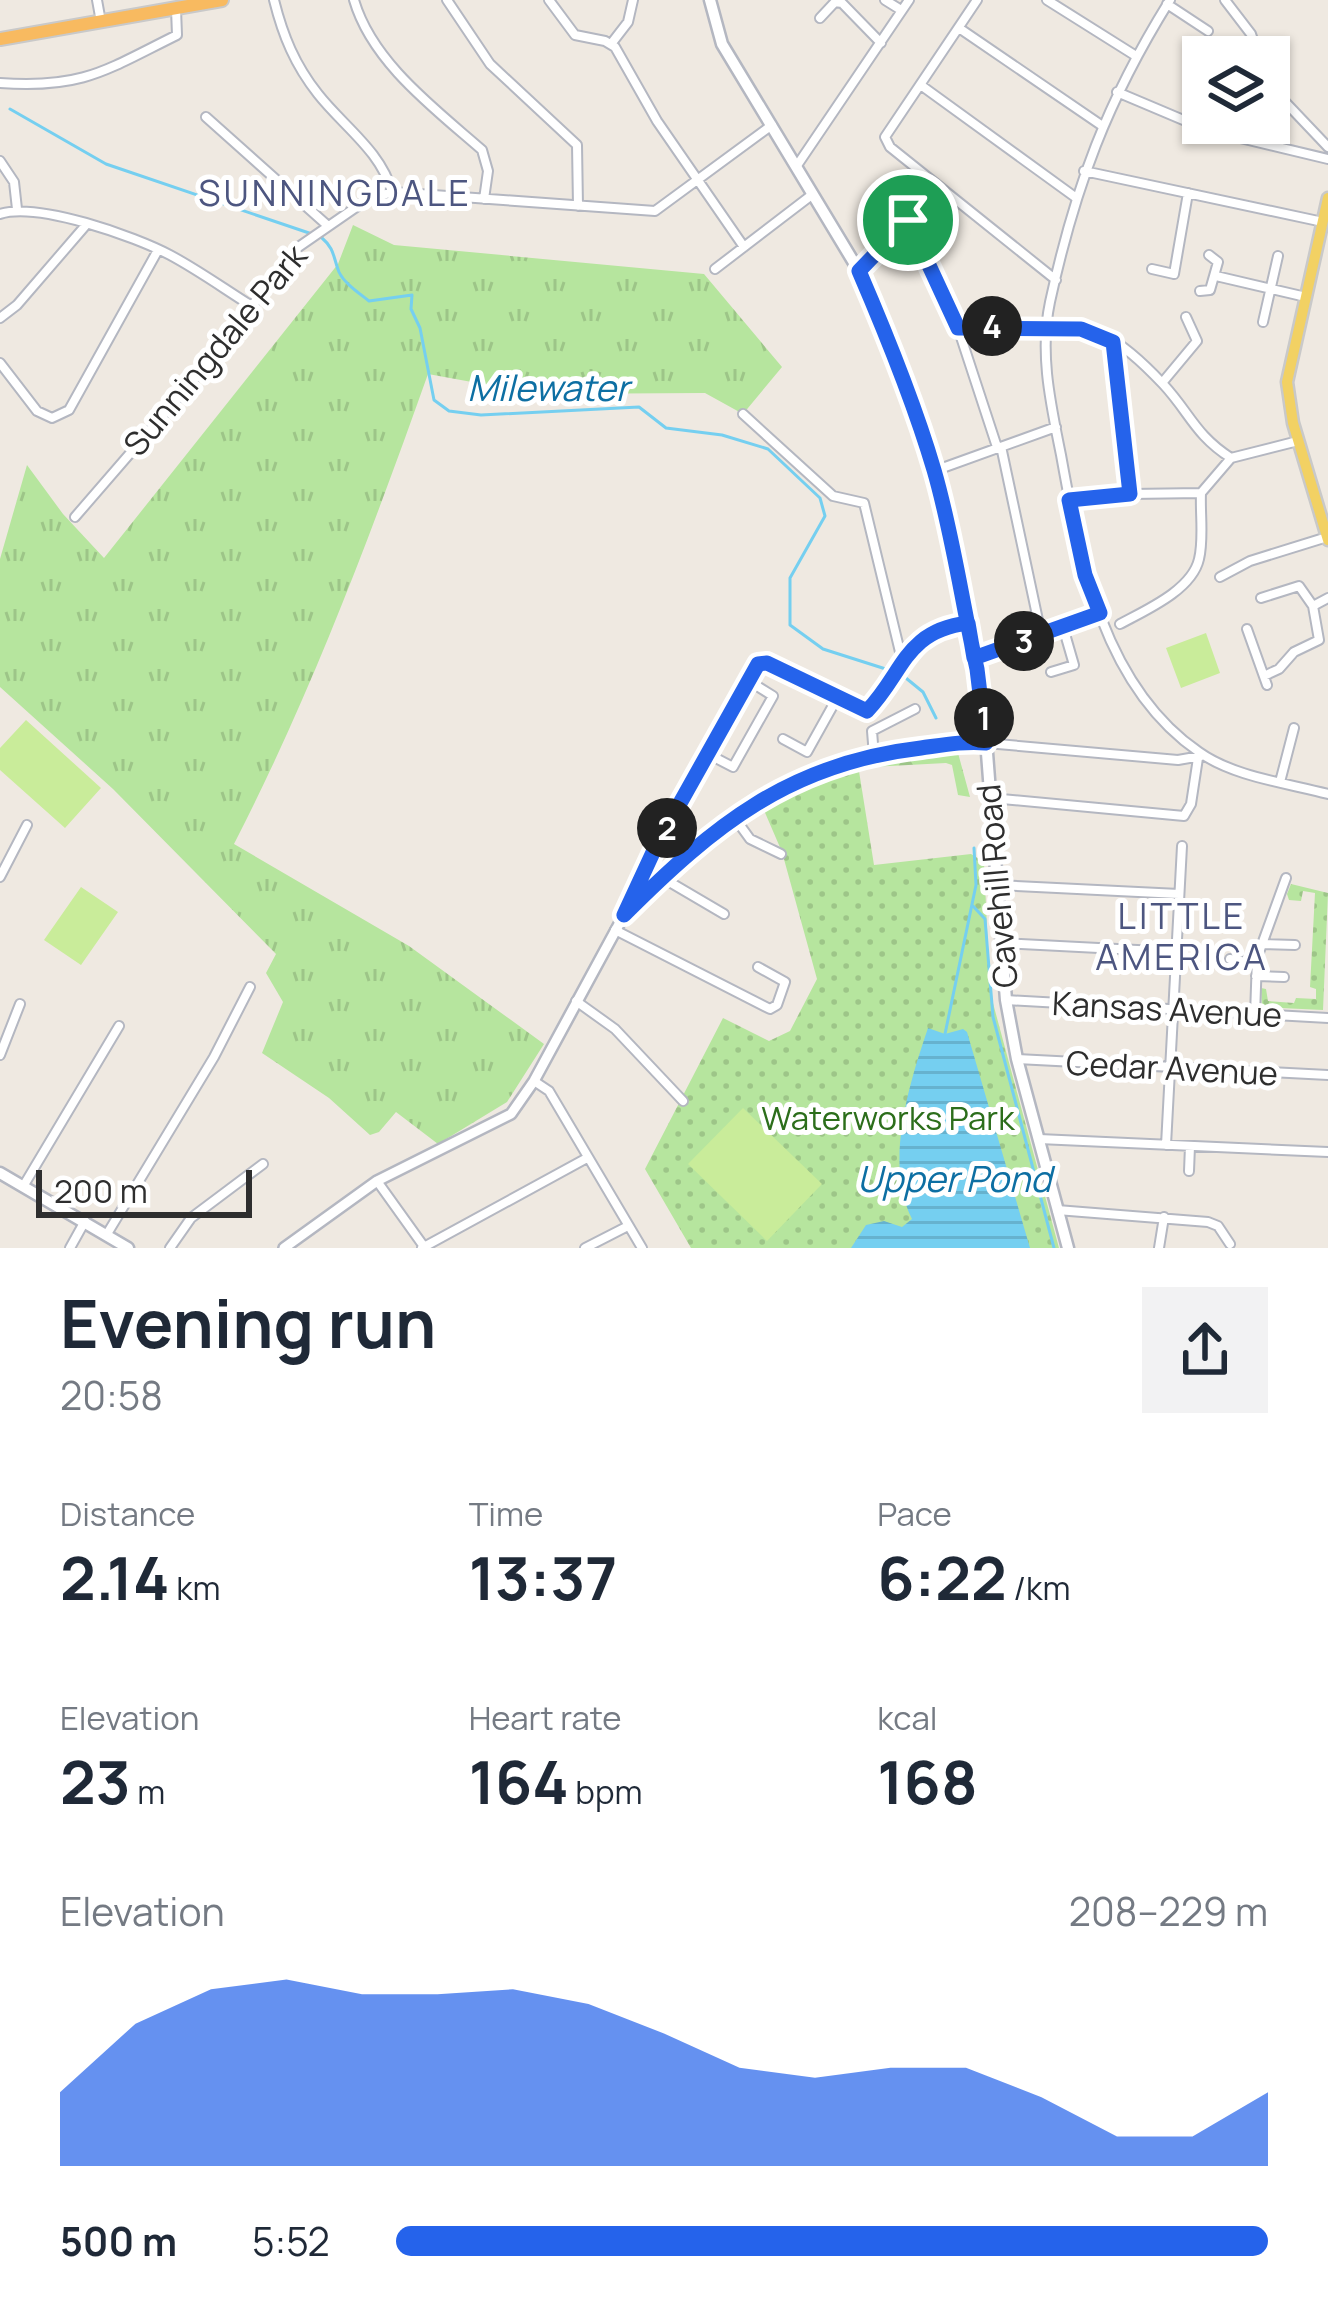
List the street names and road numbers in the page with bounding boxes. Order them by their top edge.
street label: Sunningdale Park [113,233,318,465]
street label: Cavehill Road [965,782,1028,990]
street label: Kansas Avenue [1051,980,1283,1037]
street label: Cedar Avenue [1065,1039,1279,1096]

